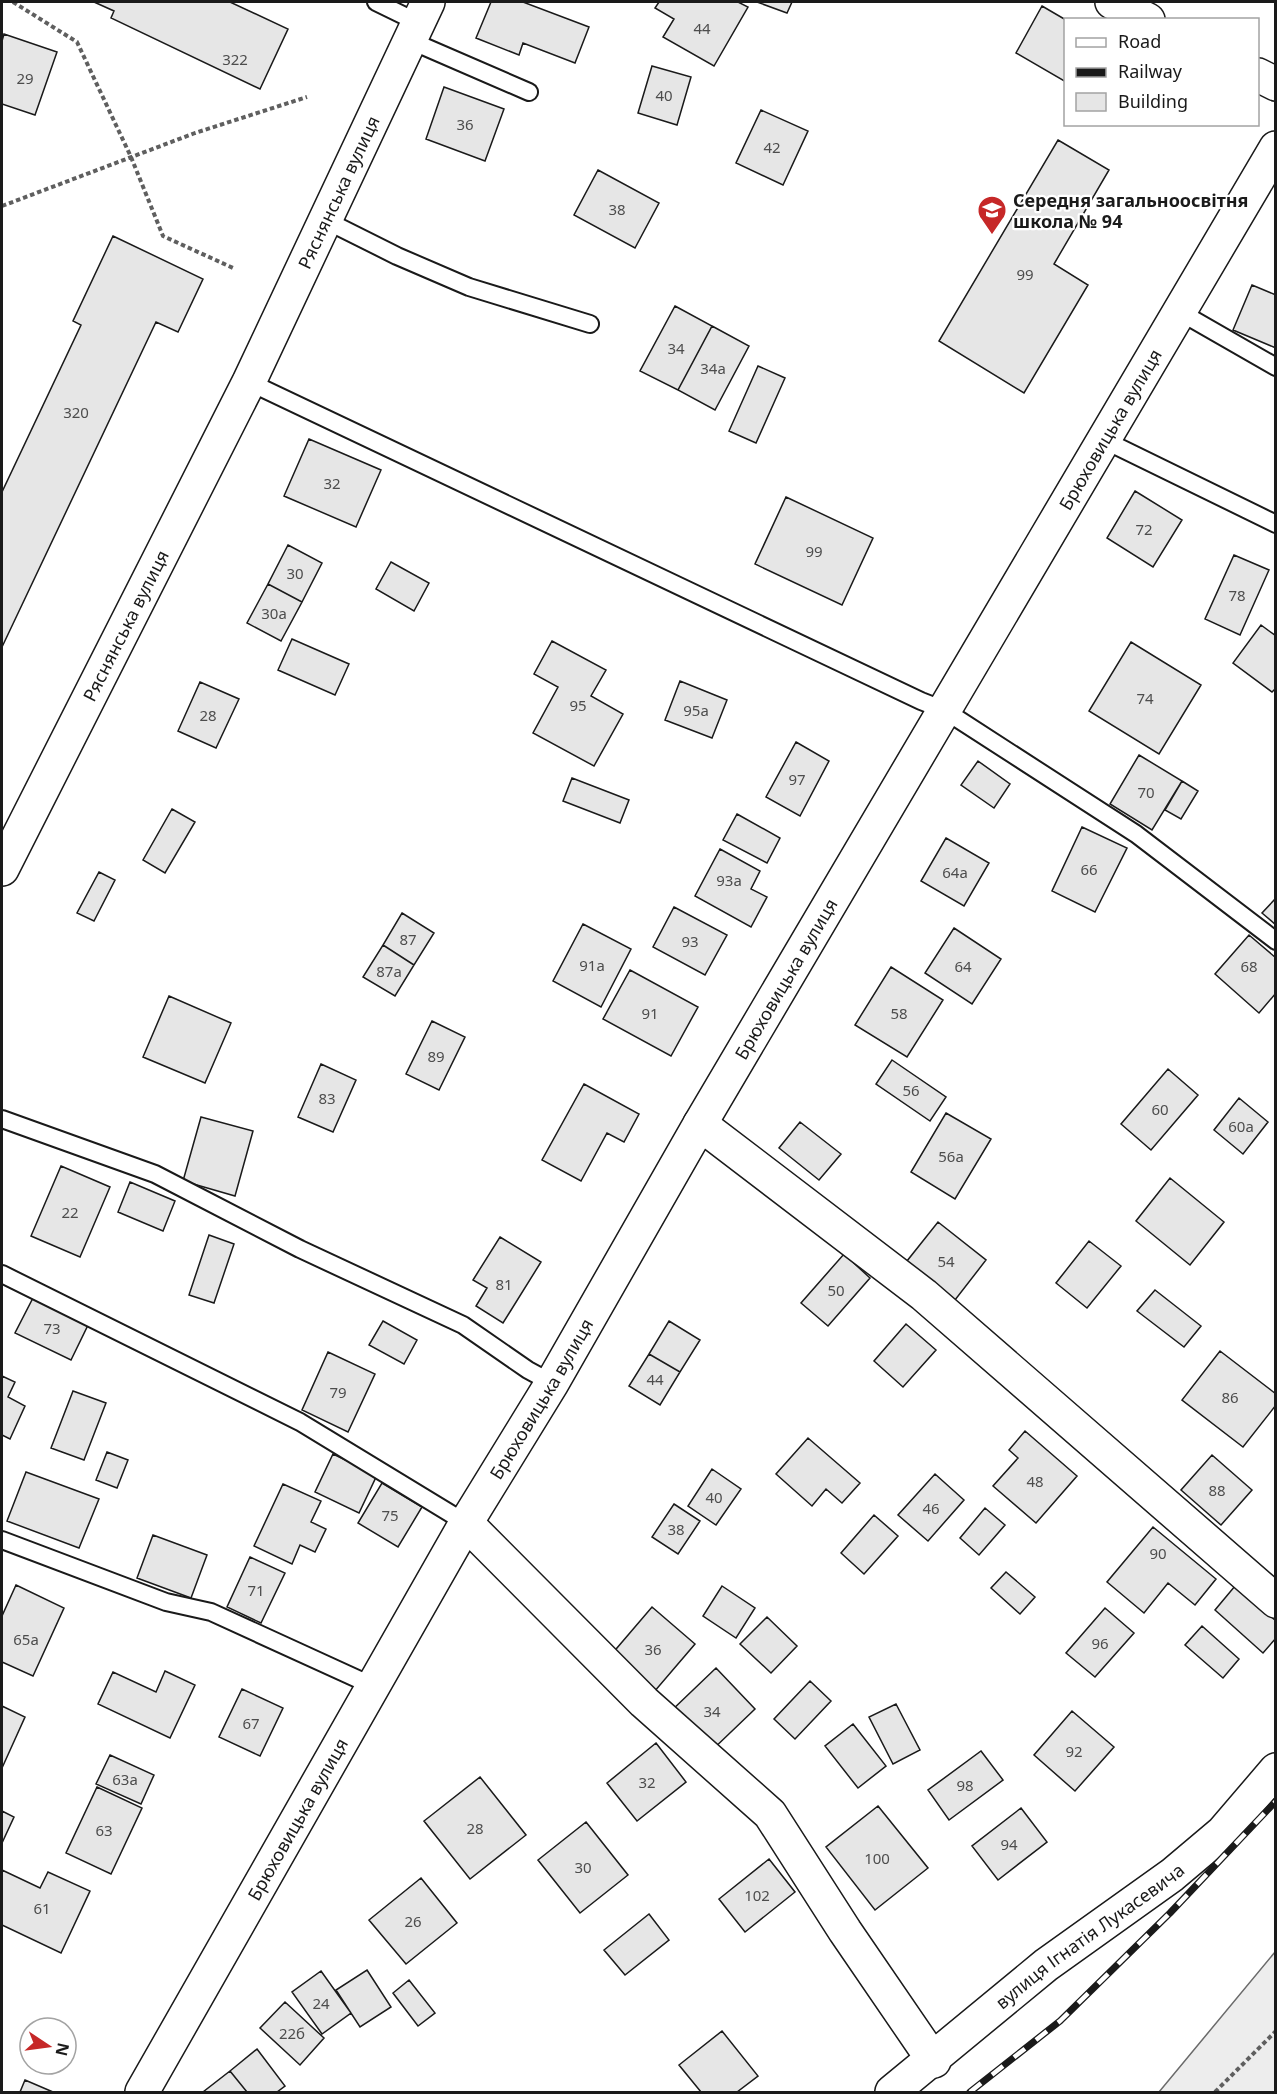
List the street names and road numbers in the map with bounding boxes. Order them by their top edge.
street label: Ряснянська вулиця [292,112,385,273]
street label: Брюховицька вулиця [1053,344,1167,514]
street label: Ряснянська вулиця [77,546,174,705]
street label: Брюховицька вулиця [729,894,843,1064]
street label: Брюховицька вулиця [484,1314,598,1484]
street label: Брюховицька вулиця [242,1734,353,1905]
street label: вулиця Ігнатія Лукасевича [990,1858,1189,2014]

